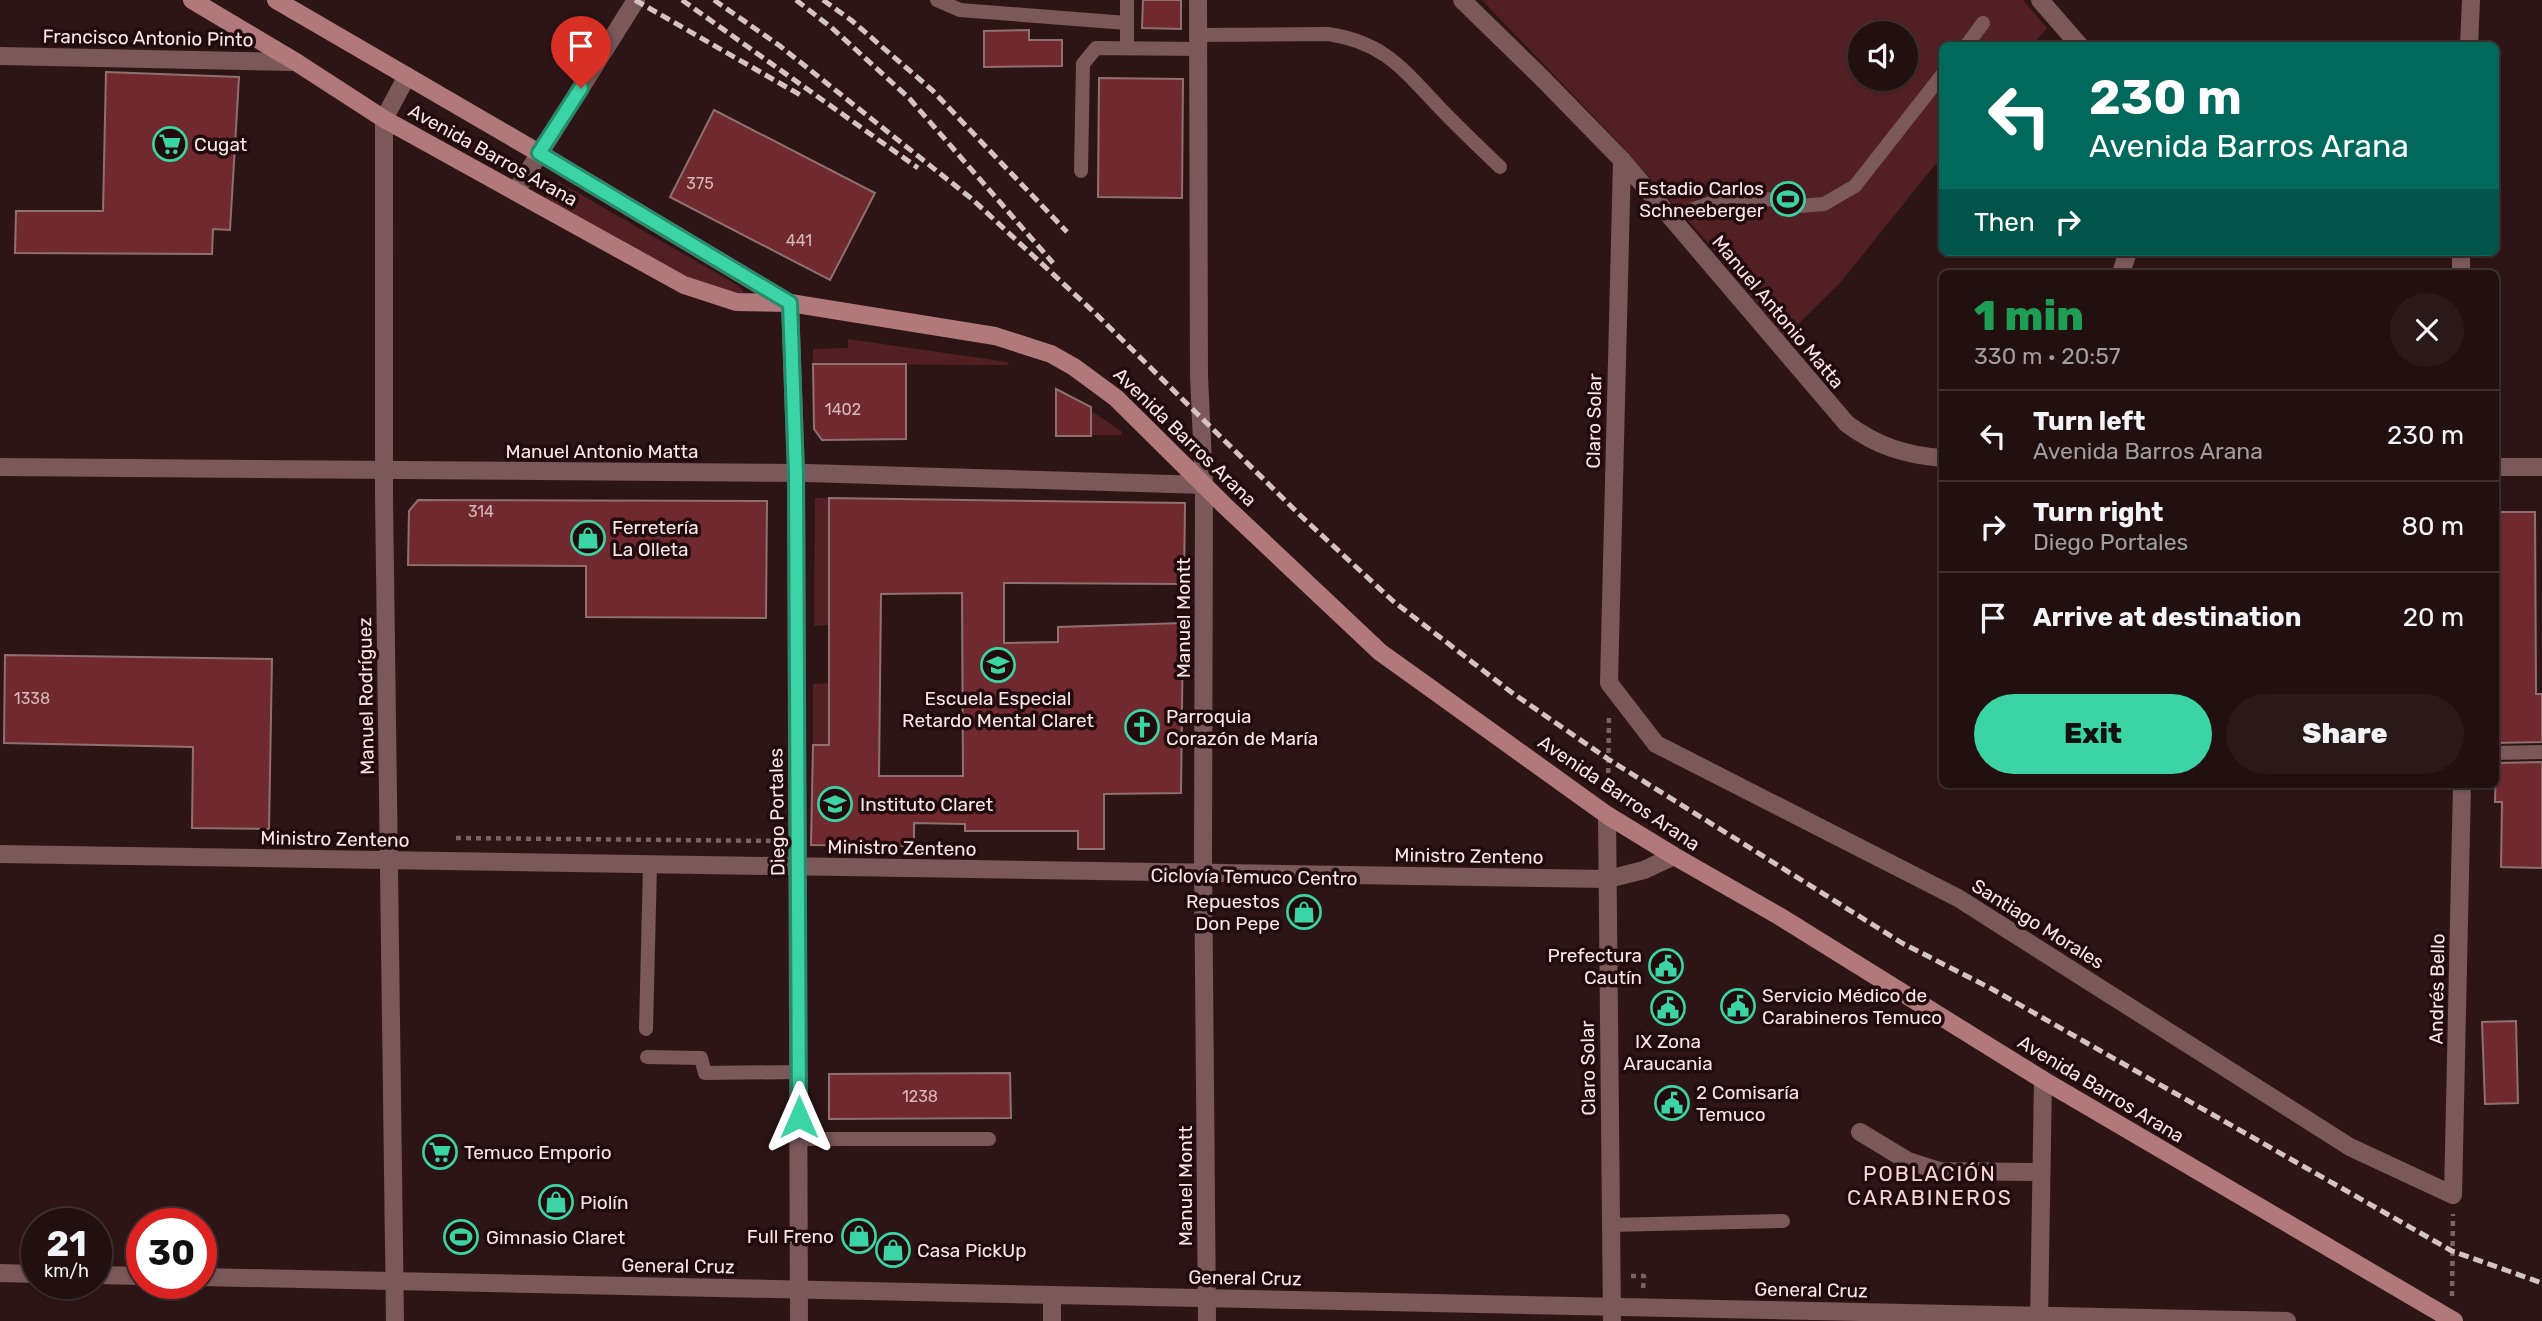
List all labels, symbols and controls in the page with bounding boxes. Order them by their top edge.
pin [551,16,611,88]
map controls [1848,21,1918,91]
button: sound [1848,21,1918,91]
street label: Francisco Antonio Pinto [42,25,254,51]
icon: arrive [562,27,600,65]
text: 230 m [2089,68,2242,126]
icon: left [1974,70,2065,161]
street label: Avenida Barros Arana [404,99,582,211]
supermarket icon: Cugat [151,125,189,163]
text: Avenida Barros Arana [2089,127,2409,165]
place label: Cugat [194,133,248,156]
house number: 375 [686,174,714,193]
place label: Estadio Carlos Schneeberger [1638,177,1765,222]
sports icon: Estadio Carlos Schneeberger [1769,180,1807,218]
icon: right [2049,203,2087,241]
text: Then [1974,207,2035,238]
house number: 441 [786,231,812,250]
street label: Manuel Antonio Matta [1707,231,1849,393]
text: 1 min [1974,291,2084,341]
button: close [2390,293,2464,367]
text: 330 m · 20:57 [1974,342,2121,370]
street label: Avenida Barros Arana [1109,363,1261,511]
street label: Claro Solar [1582,372,1606,469]
house number: 1402 [825,400,861,419]
text: Turn left [2033,406,2145,437]
icon: left [1974,417,2012,455]
text: 230 m [2387,420,2464,451]
text: Avenida Barros Arana [2033,437,2263,465]
street label: Manuel Antonio Matta [506,440,698,463]
text: Turn right [2033,497,2163,528]
house number: 314 [468,502,494,521]
icon: right [1974,508,2012,546]
text: 80 m [2401,511,2464,542]
place label: Ferretería La Olleta [612,516,699,561]
shop icon: Ferretería La Olleta [569,519,607,557]
text: Diego Portales [2033,528,2188,556]
street label: Manuel Montt [1172,557,1195,678]
icon: arrive [1974,599,2012,637]
text: Arrive at destination [2033,602,2301,633]
text: 20 m [2403,602,2464,633]
street label: Manuel Rodríguez [353,617,379,775]
school or university icon: Escuela Especial Retardo Mental Claret [979,646,1017,684]
place label: Escuela Especial Retardo Mental Claret [902,687,1094,732]
house number: 1338 [14,689,50,708]
button: Exit [1974,694,2212,774]
button: Share [2226,694,2464,774]
place label: Parroquia Corazón de María [1166,705,1318,750]
church icon: Parroquia Corazón de María [1123,708,1161,746]
street label: Avenida Barros Arana [1534,730,1704,856]
street label: Diego Portales [764,748,790,876]
school or university icon: Instituto Claret [816,785,854,823]
place label: Instituto Claret [860,793,994,816]
street label: Ministro Zenteno [260,826,410,852]
street label: Ministro Zenteno [827,835,977,861]
street label: Ministro Zenteno [1394,843,1544,869]
street label: Ciclovía Temuco Centro [1150,864,1358,890]
street label: Santiago Morales [1968,874,2108,974]
place label: Repuestos Don Pepe [1186,890,1280,935]
shop icon: Repuestos Don Pepe [1285,893,1323,931]
street label: Andrés Bello [2425,933,2449,1045]
place label: Prefectura Cautín [1548,944,1642,989]
public building icon: Prefectura Cautín [1647,947,1685,985]
place label: Servicio Médico de Carabineros Temuco [1762,984,1942,1029]
public building icon: Servicio Médico de Carabineros Temuco [1719,987,1757,1025]
public building icon: IX Zona Araucania [1649,989,1687,1027]
street label: Claro Solar [1576,1019,1600,1116]
place label: IX Zona Araucania [1623,1030,1713,1075]
street label: Avenida Barros Arana [2014,1030,2188,1148]
position arrow [762,1080,836,1154]
place label: 2 Comisaría Temuco [1696,1081,1799,1126]
public building icon: 2 Comisaría Temuco [1653,1084,1691,1122]
house number: 1238 [902,1087,938,1106]
street label: Manuel Montt [1174,1125,1197,1246]
supermarket icon: Temuco Emporio [421,1133,459,1171]
place label: Temuco Emporio [464,1141,612,1164]
district label: POBLACIÓN CARABINEROS [1847,1161,2013,1210]
shop icon: Piolín [537,1183,575,1221]
place label: Piolín [580,1191,628,1214]
speed limit sign: 30 [126,1208,217,1299]
shop icon: Full Freno [840,1217,878,1255]
sports icon: Gimnasio Claret [442,1218,480,1256]
text: 21 [46,1223,87,1265]
place label: Full Freno [747,1225,834,1248]
place label: Gimnasio Claret [486,1226,626,1249]
shop icon: Casa PickUp [874,1231,912,1269]
place label: Casa PickUp [917,1239,1027,1262]
street label: General Cruz [621,1254,735,1278]
text: km/h [44,1260,89,1282]
street label: General Cruz [1188,1266,1302,1290]
street label: General Cruz [1754,1278,1868,1302]

